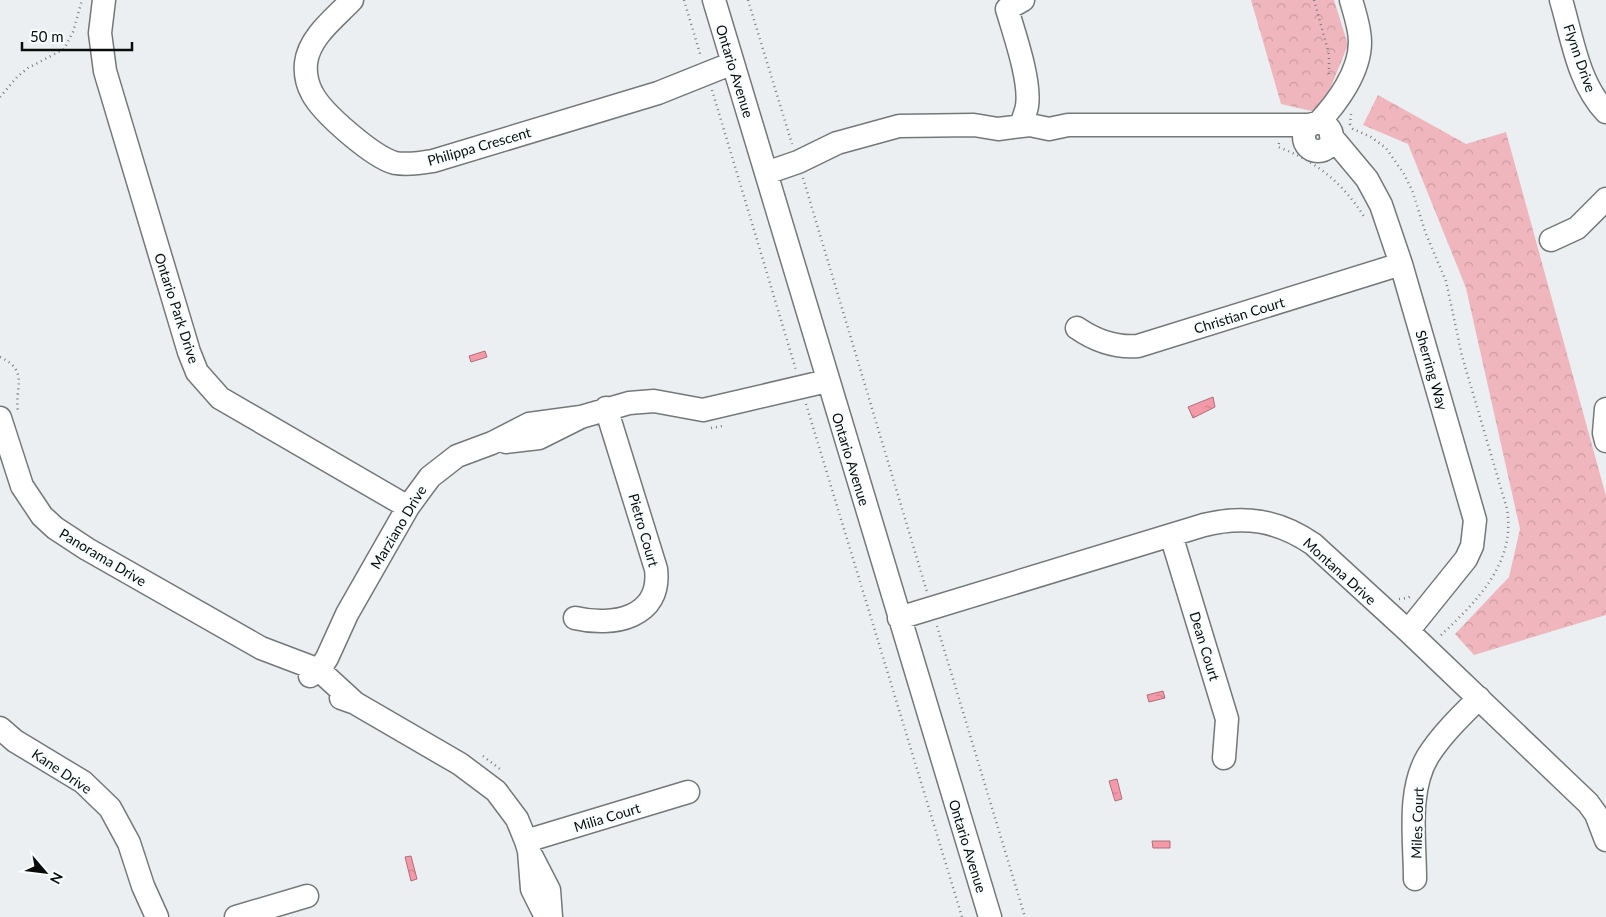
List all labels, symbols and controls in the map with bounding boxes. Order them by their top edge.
scale bar [22,20,132,52]
street label: Ontario Avenue [713,22,757,120]
street label: Flynn Drive [1560,22,1600,94]
text: 50 m [30,27,64,45]
street label: Philippa Crescent [425,123,533,169]
street label: Ontario Park Drive [151,251,203,365]
street label: Christian Court [1192,293,1286,337]
street label: Sherring Way [1412,328,1452,413]
street label: Ontario Avenue [829,410,873,508]
street label: Marziano Drive [366,482,430,572]
street label: Pietro Court [625,491,663,569]
street label: Panorama Drive [57,524,149,590]
street label: Montana Drive [1300,534,1380,608]
street label: Dean Court [1186,609,1224,683]
street label: Kane Drive [29,745,95,797]
street label: Miles Court [1407,787,1427,859]
street label: Ontario Avenue [946,797,990,895]
street label: Milia Court [572,799,642,835]
north arrow [20,847,70,897]
text: N [47,870,67,887]

